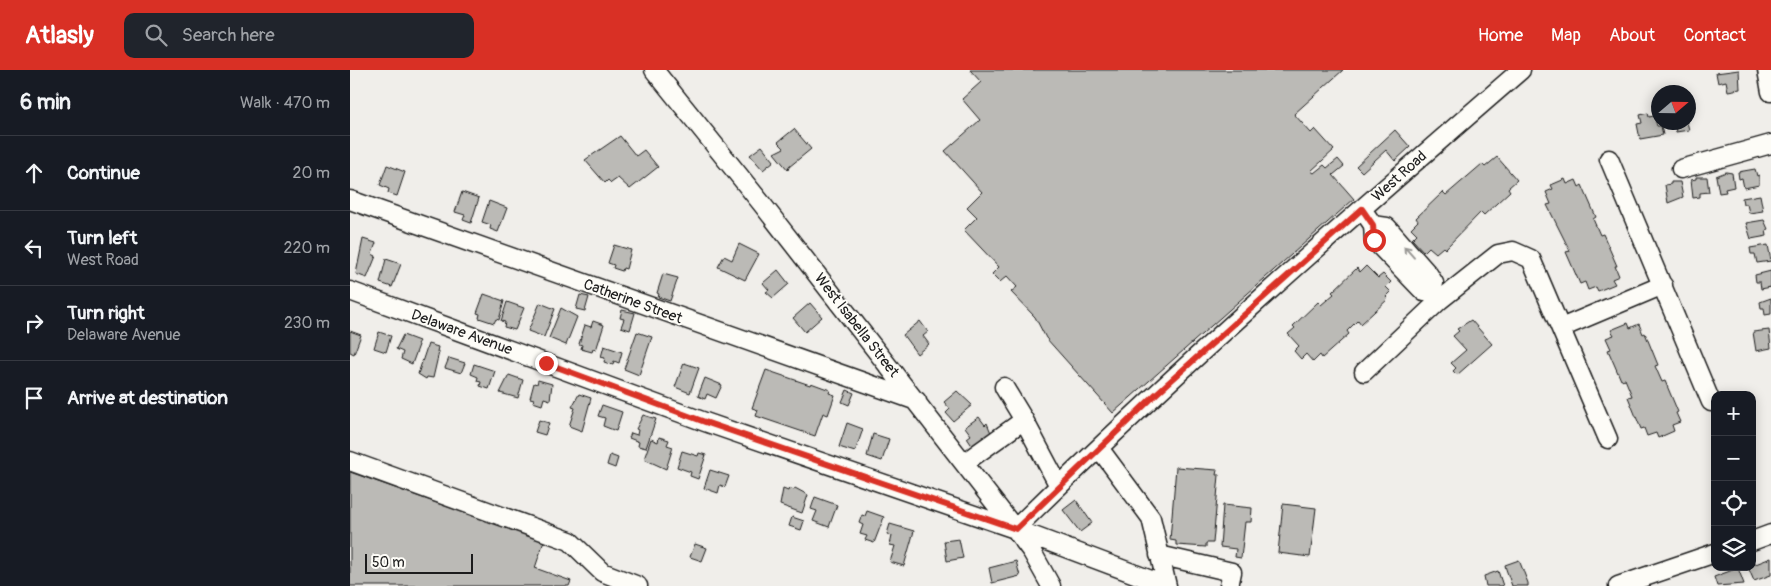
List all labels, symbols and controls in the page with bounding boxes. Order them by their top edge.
search box [124,13,474,58]
text: Atlasly [25,21,94,50]
icon: search [142,21,170,49]
text: Search here [182,23,275,47]
text: Home [1478,24,1523,47]
text: Map [1551,24,1581,47]
text: About [1609,24,1655,47]
text: Contact [1683,24,1746,47]
north arrow [1651,85,1696,130]
text: 6 min [20,89,71,116]
text: Walk · 470 m [240,93,330,113]
street label: West Road [1368,147,1431,206]
icon: ahead [20,159,48,187]
text: Continue [67,161,140,185]
text: 20 m [292,163,330,183]
text: Turn left [67,226,137,250]
route start [1363,229,1386,252]
icon: left [20,234,48,262]
text: 220 m [284,238,330,258]
one-way arrow [1403,246,1414,259]
text: West Road [67,250,139,270]
street label: West Isabella Street [810,269,904,382]
street label: Catherine Street [581,275,686,328]
text: Turn right [67,301,145,325]
street label: Delaware Avenue [409,305,516,360]
icon: right [20,309,48,337]
text: 230 m [284,313,330,333]
text: Delaware Avenue [67,325,180,345]
route end [535,352,558,375]
icon: arrive [20,384,48,412]
text: Arrive at destination [67,386,228,410]
map controls [1711,391,1756,571]
button: + [1711,391,1756,436]
button: − [1711,436,1756,481]
button: locate [1711,481,1756,526]
button: layers [1711,526,1756,571]
scale bar [365,551,472,574]
text: 50 m [372,554,405,571]

